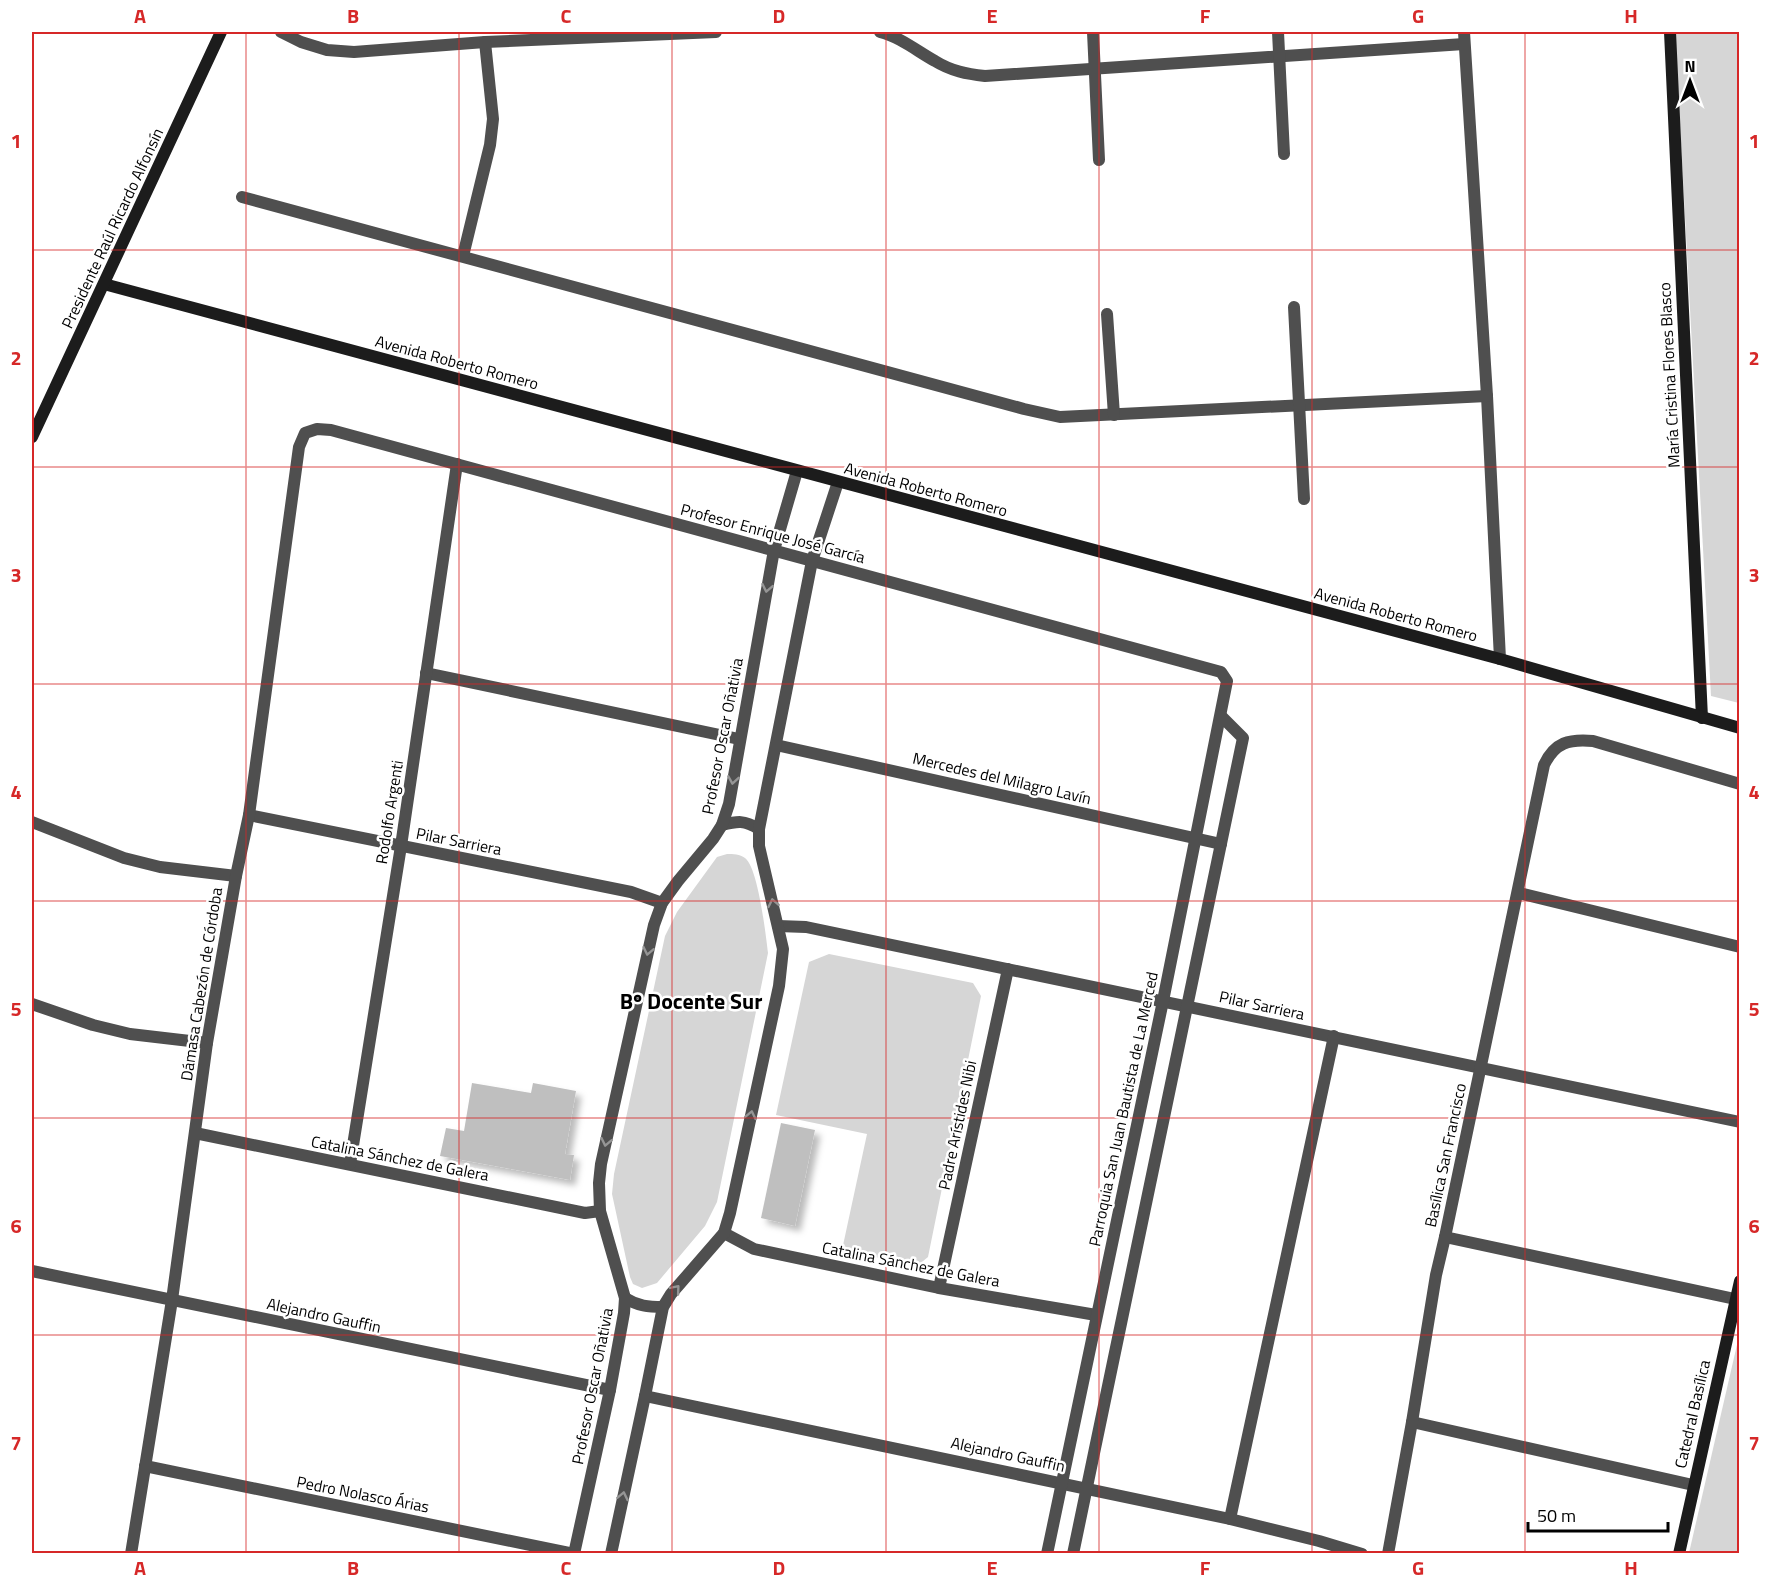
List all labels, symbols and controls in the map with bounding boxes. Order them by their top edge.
text: A [134,0,146,31]
text: B [347,0,359,31]
text: C [561,0,572,31]
text: D [773,0,785,31]
text: E [986,0,998,31]
text: F [1200,0,1211,31]
text: G [1412,0,1424,31]
text: H [1624,0,1638,31]
north arrow [1660,51,1720,111]
text: N [1684,54,1696,78]
street label: Presidente Raúl Ricardo Alfonsín [55,124,169,332]
text: 1 [10,125,22,156]
text: 1 [1748,125,1760,156]
street label: María Cristina Flores Blasco [1652,282,1686,468]
street label: Avenida Roberto Romero [373,329,541,395]
text: 2 [10,342,22,373]
text: 2 [1748,342,1760,373]
street label: Avenida Roberto Romero [842,456,1010,522]
street label: Profesor Enrique José García [678,497,868,569]
text: 3 [10,559,22,590]
text: 3 [1748,559,1760,590]
street label: Avenida Roberto Romero [1312,581,1480,647]
one-way arrow [761,583,774,593]
street label: Profesor Oscar Oñativia [695,656,749,816]
street label: Mercedes del Milagro Lavín [910,746,1094,810]
street label: Rodolfo Argenti [369,758,409,866]
one-way arrow [727,775,739,785]
text: 4 [10,776,22,807]
text: 4 [1748,776,1760,807]
street label: Pilar Sarriera [414,821,504,861]
street label: Dámasa Cabezón de Córdoba [174,886,228,1082]
one-way arrow [767,898,780,908]
one-way arrow [642,946,655,956]
street label: Parroquia San Juan Bautista de La Merced [1082,969,1164,1249]
district label: Bº Docente Sur [620,984,762,1018]
street label: Pilar Sarriera [1217,984,1307,1026]
text: 5 [10,993,22,1024]
text: 5 [1748,993,1760,1024]
street label: Padre Arístides Nibi [932,1058,982,1192]
street label: Basílica San Francisco [1418,1081,1472,1229]
one-way arrow [744,1110,757,1120]
street label: Catalina Sánchez de Galera [309,1129,491,1187]
one-way arrow [600,1136,613,1146]
text: 6 [10,1210,22,1241]
text: 6 [1748,1210,1760,1241]
street label: Catalina Sánchez de Galera [820,1235,1002,1293]
one-way arrow [668,1284,679,1295]
street label: Alejandro Gauffin [265,1291,383,1339]
street label: Profesor Oscar Oñativia [565,1306,619,1466]
street label: Catedral Basílica [1668,1357,1716,1471]
text: 7 [10,1427,22,1458]
text: 7 [1748,1427,1760,1458]
street label: Alejandro Gauffin [949,1430,1067,1478]
street label: Pedro Nolasco Árias [295,1469,431,1519]
one-way arrow [616,1492,629,1502]
scale bar [1528,1495,1668,1533]
text: 50 m [1537,1502,1576,1529]
text: A [134,1552,146,1583]
text: B [347,1552,359,1583]
text: C [561,1552,572,1583]
text: D [773,1552,785,1583]
text: E [986,1552,998,1583]
text: F [1200,1552,1211,1583]
text: G [1412,1552,1424,1583]
text: H [1624,1552,1638,1583]

